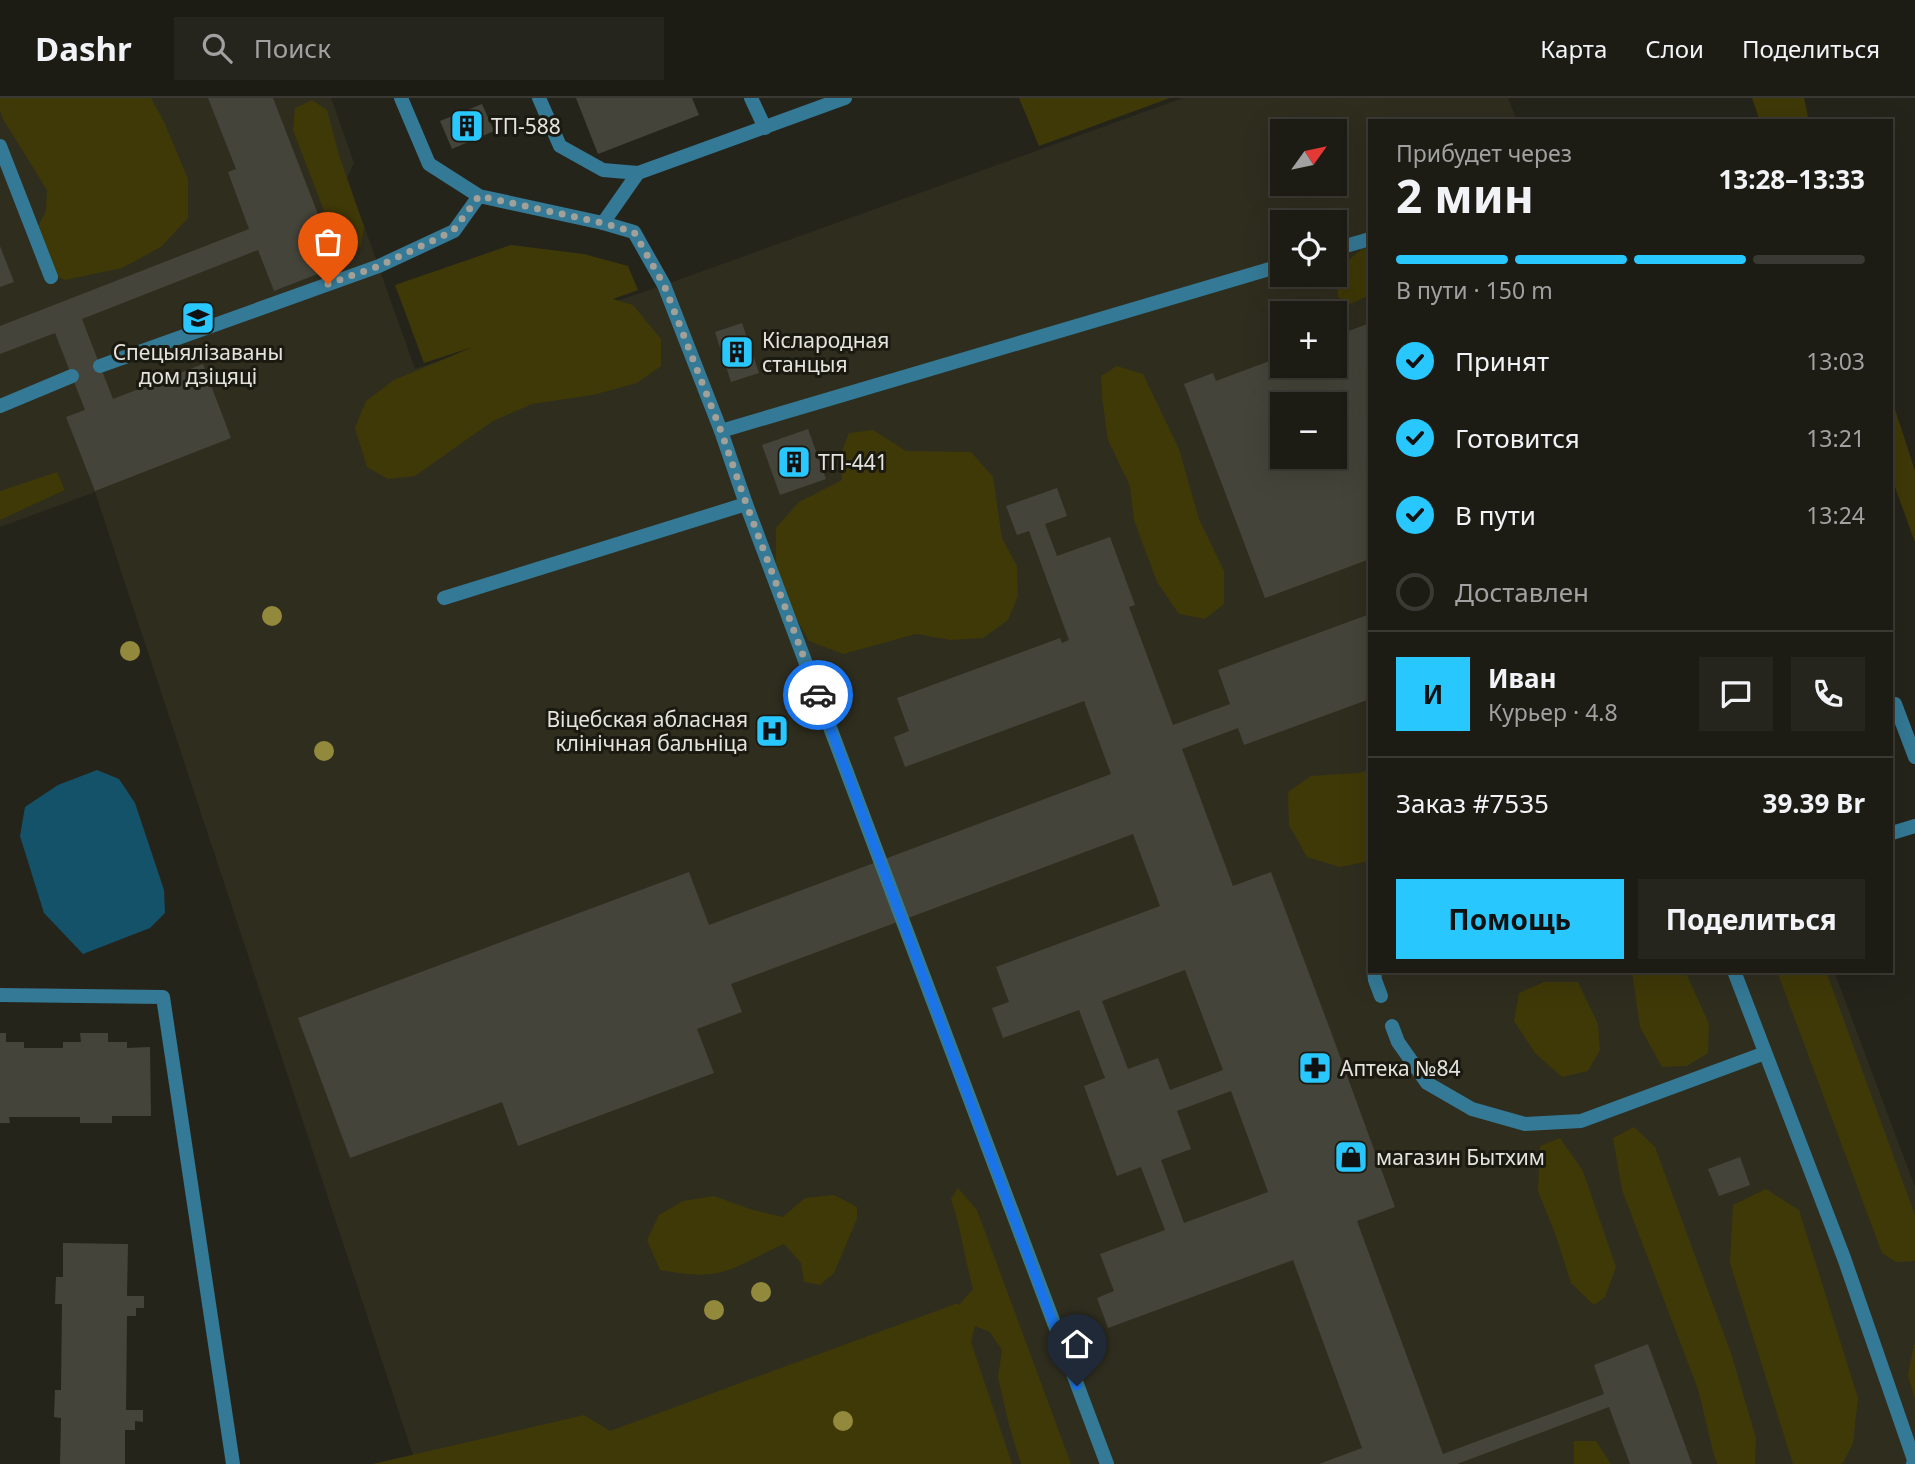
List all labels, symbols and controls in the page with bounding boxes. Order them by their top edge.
search box [174,17,664,80]
text: Dashr [35,26,132,71]
icon: search [198,29,236,67]
text: Поиск [254,30,331,66]
text: Карта [1540,32,1607,65]
text: Слои [1645,32,1704,65]
text: Поделиться [1742,32,1880,65]
building icon: ТП-588 [448,107,486,145]
place label: ТП-588 [491,112,561,140]
north arrow [1270,119,1348,196]
map controls [1270,119,1347,469]
text: Прибудет через [1396,137,1572,169]
text: 13:28–13:33 [1718,161,1865,197]
text: 2 мин [1396,164,1534,226]
button: locate [1270,210,1347,287]
pin [298,212,358,284]
icon: bag [309,223,347,261]
text: В пути · 150 m [1396,274,1553,306]
school or university icon: Спецыялізаваны дом дзіцяці [179,299,217,337]
button: + [1270,301,1347,378]
place label: Кіслародная станцыя [762,326,889,378]
building icon: Кіслародная станцыя [718,333,756,371]
place label: Спецыялізаваны дом дзіцяці [113,338,283,390]
icon: check [1396,342,1434,380]
text: Принят [1455,343,1549,379]
text: 13:03 [1806,345,1865,377]
button: − [1270,392,1347,469]
icon: check [1396,419,1434,457]
text: Готовится [1455,420,1580,456]
text: 13:21 [1806,422,1865,454]
building icon: ТП-441 [775,443,813,481]
place label: ТП-441 [818,448,888,476]
icon: check [1396,496,1434,534]
text: В пути [1455,497,1536,533]
text: 13:24 [1806,499,1865,531]
text: Доставлен [1455,574,1589,610]
button: chat [1699,657,1773,731]
button: phone [1791,657,1865,731]
courier [783,660,853,730]
text: Иван [1488,660,1557,696]
icon: car [799,676,837,714]
text: И [1423,676,1443,712]
text: Курьер · 4.8 [1488,696,1618,728]
place label: Віцебская абласная клінічная бальніца [546,705,748,757]
hospital icon: Віцебская абласная клінічная бальніца [753,712,791,750]
text: Заказ #7535 [1396,785,1549,821]
text: 39.39 Br [1763,785,1865,821]
button: Помощь [1396,879,1624,959]
button: Поделиться [1638,879,1865,959]
pharmacy icon: Аптека №84 [1296,1049,1334,1087]
place label: Аптека №84 [1340,1054,1461,1082]
shop icon: магазин Бытхим [1332,1138,1370,1176]
place label: магазин Бытхим [1376,1143,1545,1171]
pin [1047,1314,1107,1386]
icon: home [1058,1325,1096,1363]

